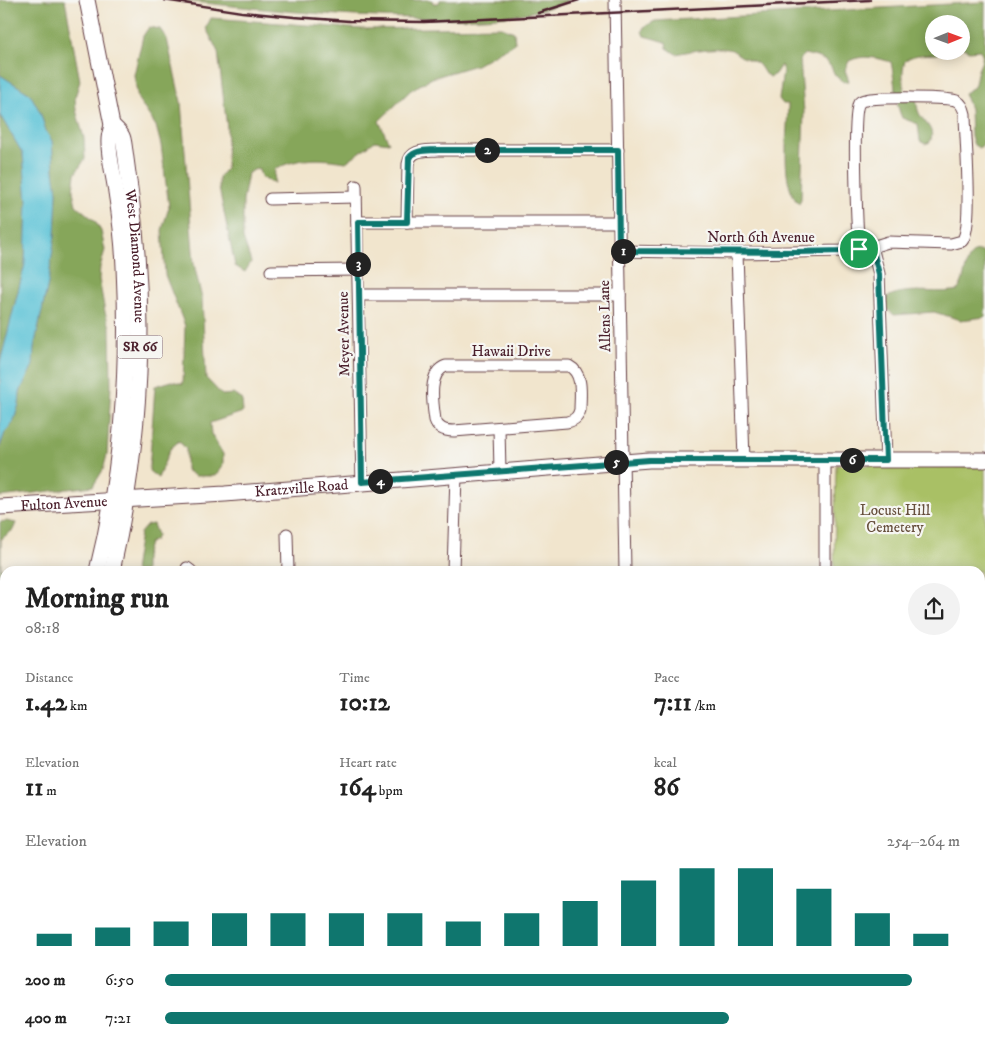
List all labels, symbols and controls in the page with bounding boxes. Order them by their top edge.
north arrow [925,15,970,60]
map controls [925,15,970,60]
pin: 2 [474,138,500,162]
text: 2 [484,141,491,159]
street label: West Diamond Avenue [121,187,149,323]
street label: North 6th Avenue [707,228,815,247]
pin [838,228,880,270]
icon: arrive [845,235,873,263]
pin: 1 [610,238,636,264]
text: 1 [621,242,626,260]
pin: 3 [346,252,370,276]
text: 3 [356,255,361,273]
street label: Allens Lane [595,280,615,352]
street label: Meyer Avenue [334,291,354,377]
road number: SR 66 [118,336,162,358]
street label: Hawaii Drive [471,342,551,361]
pin: 6 [840,448,864,472]
pin: 5 [604,450,628,474]
text: 6 [849,451,856,469]
text: 5 [613,453,620,471]
pin: 4 [368,468,392,494]
text: 4 [376,472,385,490]
street label: Kratzville Road [254,475,349,501]
street label: Fulton Avenue [20,491,108,515]
park label: Locust Hill Cemetery [860,501,931,537]
text: Morning run [25,581,169,616]
button: share [908,583,960,635]
text: 08:18 [25,618,60,638]
text: Distance [25,669,73,687]
text: Time [339,669,370,687]
text: Pace [654,669,680,687]
text: 1.42 [25,687,67,718]
text: 10:12 [339,687,390,718]
text: 7:11 [654,687,692,718]
text: km [67,697,88,715]
text: /km [692,697,716,715]
text: Elevation [25,754,79,772]
text: Heart rate [339,754,397,772]
text: kcal [654,754,677,772]
text: 11 [25,772,43,803]
text: 164 [339,772,376,803]
text: 86 [654,772,679,803]
text: m [43,782,57,800]
text: bpm [376,782,403,800]
text: Elevation [25,831,87,851]
text: 254–264 m [887,831,960,851]
text: 200 m [25,970,66,990]
text: 6:50 [105,970,134,990]
text: 400 m [25,1008,67,1028]
text: 7:21 [105,1008,131,1028]

